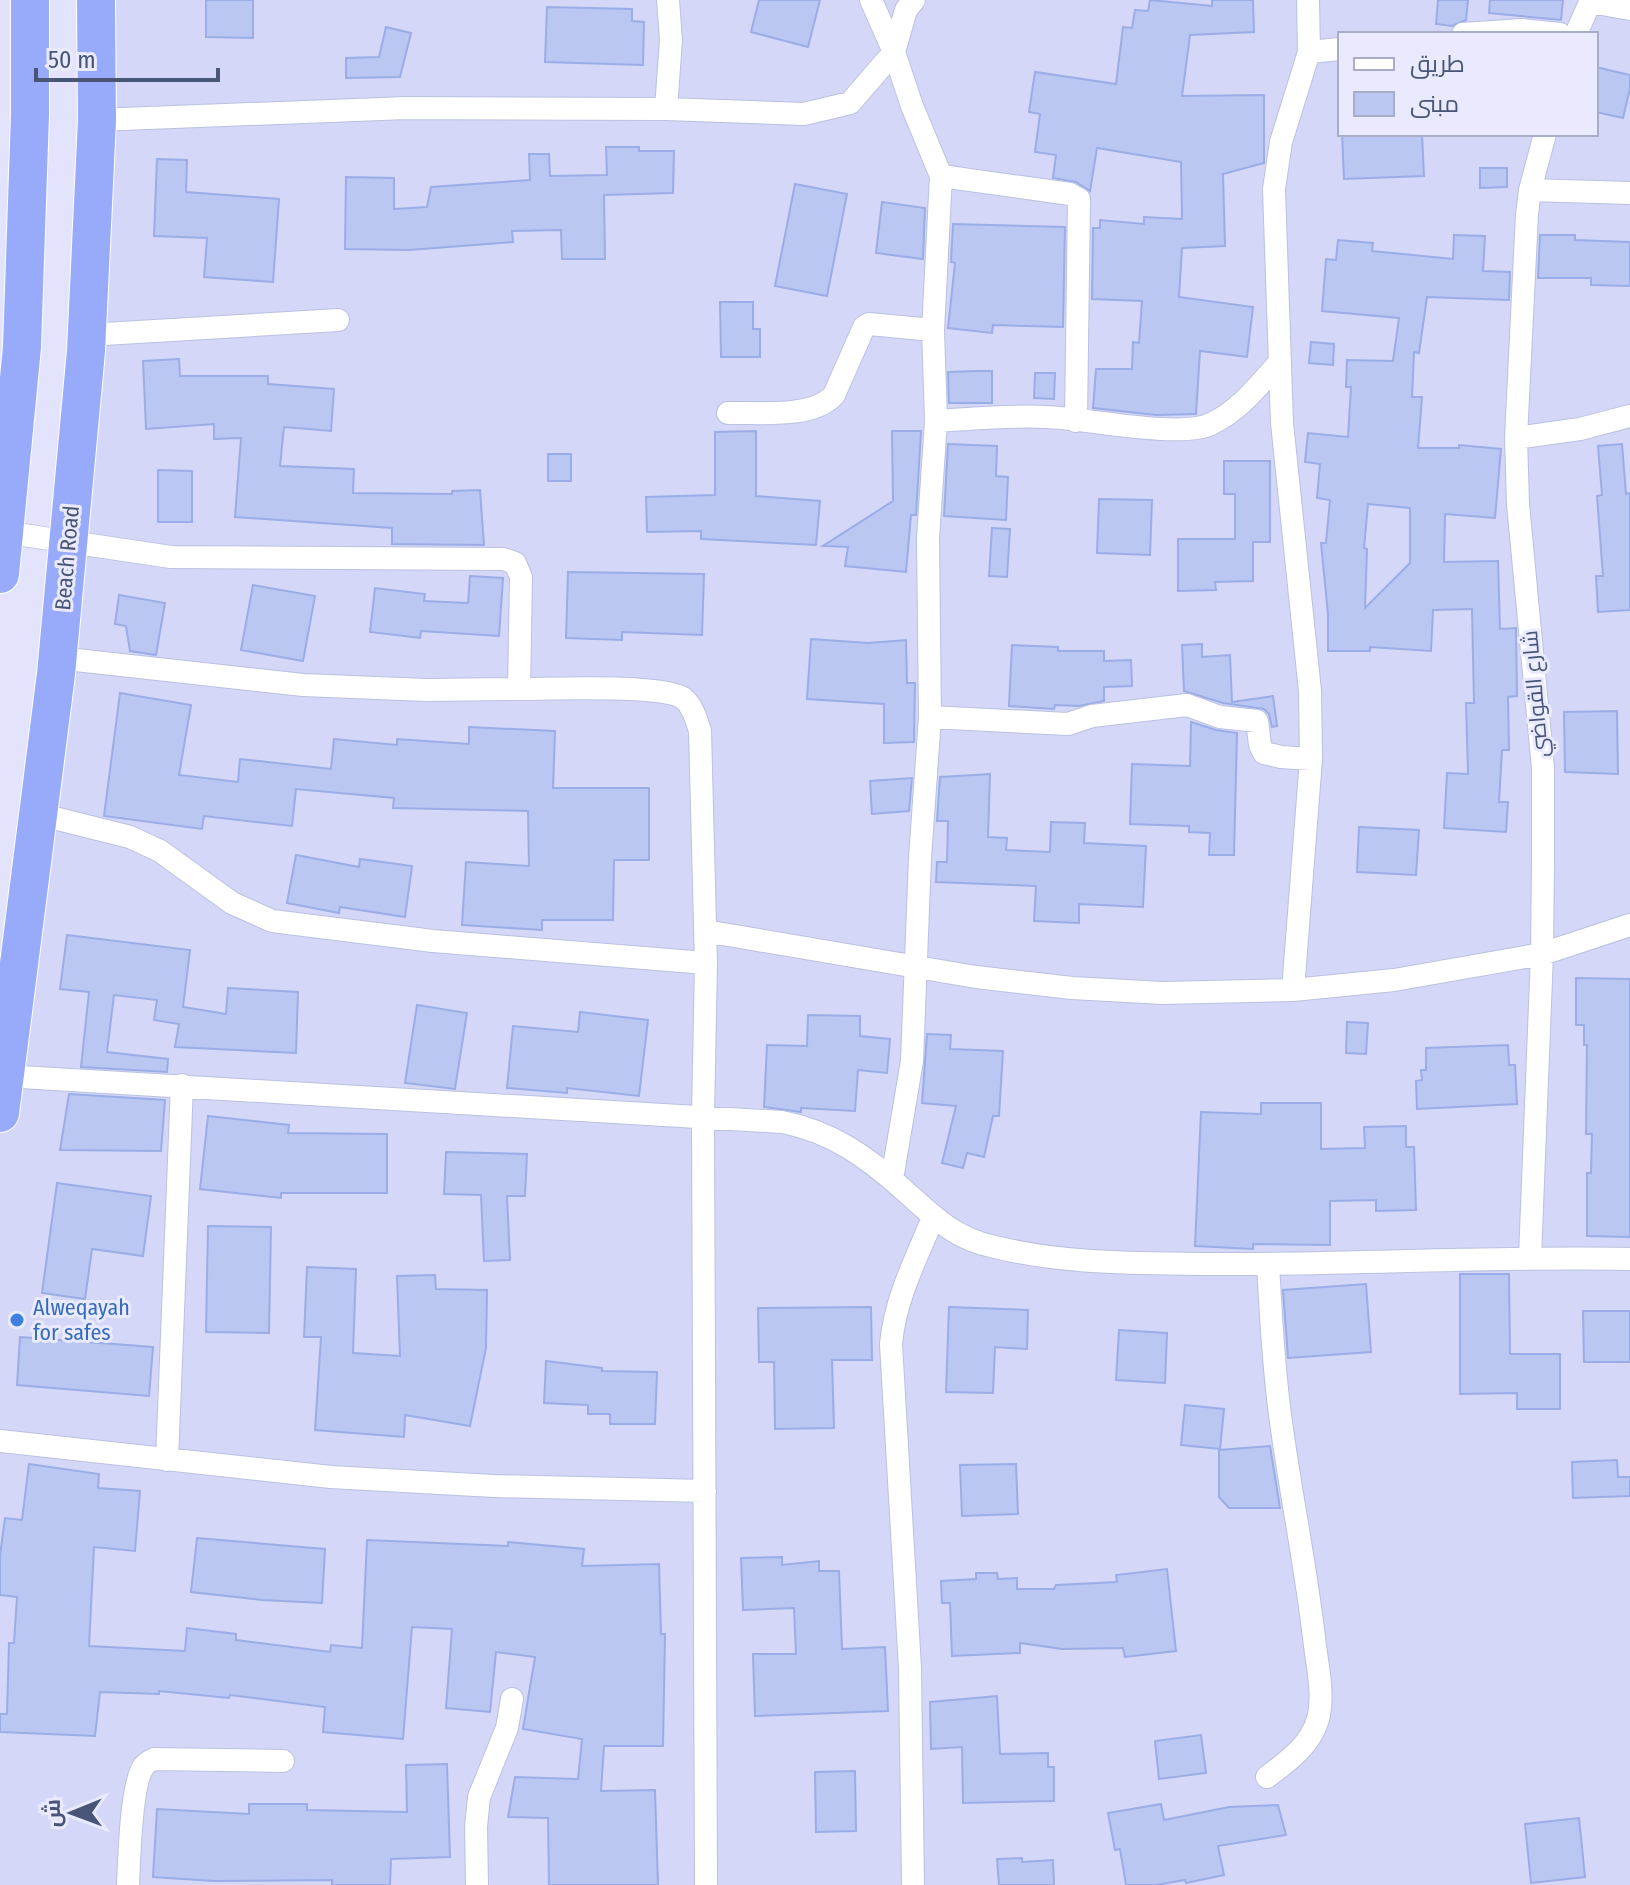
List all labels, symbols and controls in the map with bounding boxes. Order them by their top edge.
scale bar [36,32,218,82]
legend [1338,32,1598,136]
text: 50 m [48,46,96,74]
text: طريق [1410,50,1465,79]
text: مبنى [1410,90,1459,118]
street label: Beach Road [49,504,85,612]
street label: شارع القواضي [1516,629,1557,759]
place label: Alweqayah for safes [33,1294,130,1346]
marker: Alweqayah for safes [8,1311,26,1329]
north arrow [32,1773,112,1853]
text: ش [39,1799,66,1828]

